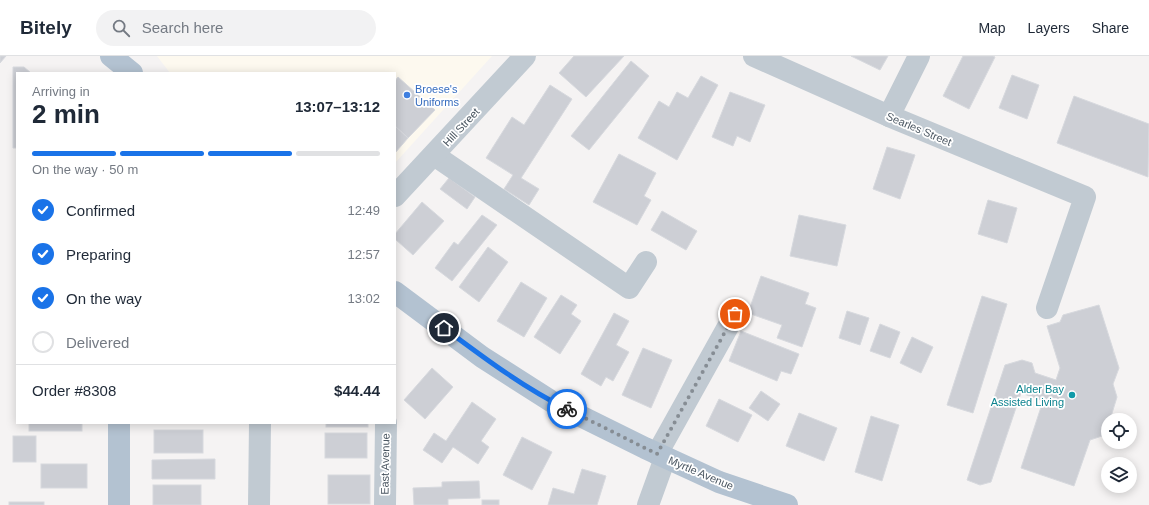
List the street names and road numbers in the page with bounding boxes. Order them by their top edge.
street label: Hill Street [440,105,482,149]
street label: Searles Street [885,110,953,148]
street label: East Avenue [378,433,392,495]
street label: Myrtle Avenue [667,454,735,492]

